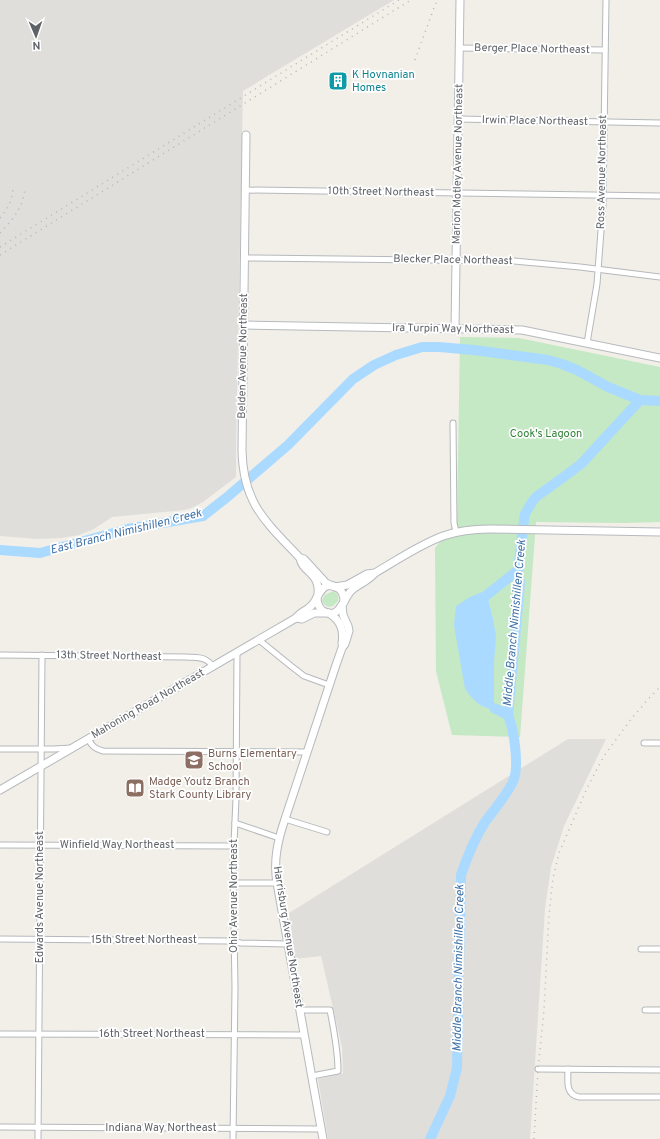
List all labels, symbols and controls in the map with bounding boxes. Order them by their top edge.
north arrow [16,16,56,56]
text: N [32,38,41,52]
street label: Berger Place Northeast [474,41,590,57]
place label: K Hovnanian Homes [352,68,415,95]
building icon: K Hovnanian Homes [327,70,349,92]
street label: Marion Motley Avenue Northeast [450,84,466,244]
street label: Irwin Place Northeast [482,113,588,129]
street label: Ross Avenue Northeast [594,115,610,229]
street label: 10th Street Northeast [328,184,434,200]
street label: Blecker Place Northeast [393,252,513,268]
street label: Belden Avenue Northeast [235,293,251,419]
street label: Ira Turpin Way Northeast [392,321,514,337]
park label: Cook's Lagoon [510,427,582,441]
water label: East Branch Nimishillen Creek [49,505,204,559]
water label: Middle Branch Nimishillen Creek [500,538,530,707]
street label: 13th Street Northeast [56,648,162,664]
street label: Mahoning Road Northeast [89,666,207,742]
place label: Burns Elementary School [208,747,297,774]
school or university icon: Burns Elementary School [183,749,205,771]
place label: Madge Youtz Branch Stark County Library [149,775,252,802]
library icon: Madge Youtz Branch Stark County Library [124,777,146,799]
street label: Edwards Avenue Northeast [33,831,47,963]
street label: Winfield Way Northeast [60,838,174,852]
street label: Ohio Avenue Northeast [227,839,241,953]
street label: Harrisburg Avenue Northeast [270,865,306,1009]
water label: Middle Branch Nimishillen Creek [450,883,468,1052]
street label: 15th Street Northeast [91,933,197,947]
street label: 16th Street Northeast [99,1027,205,1041]
street label: Indiana Way Northeast [105,1121,217,1135]

